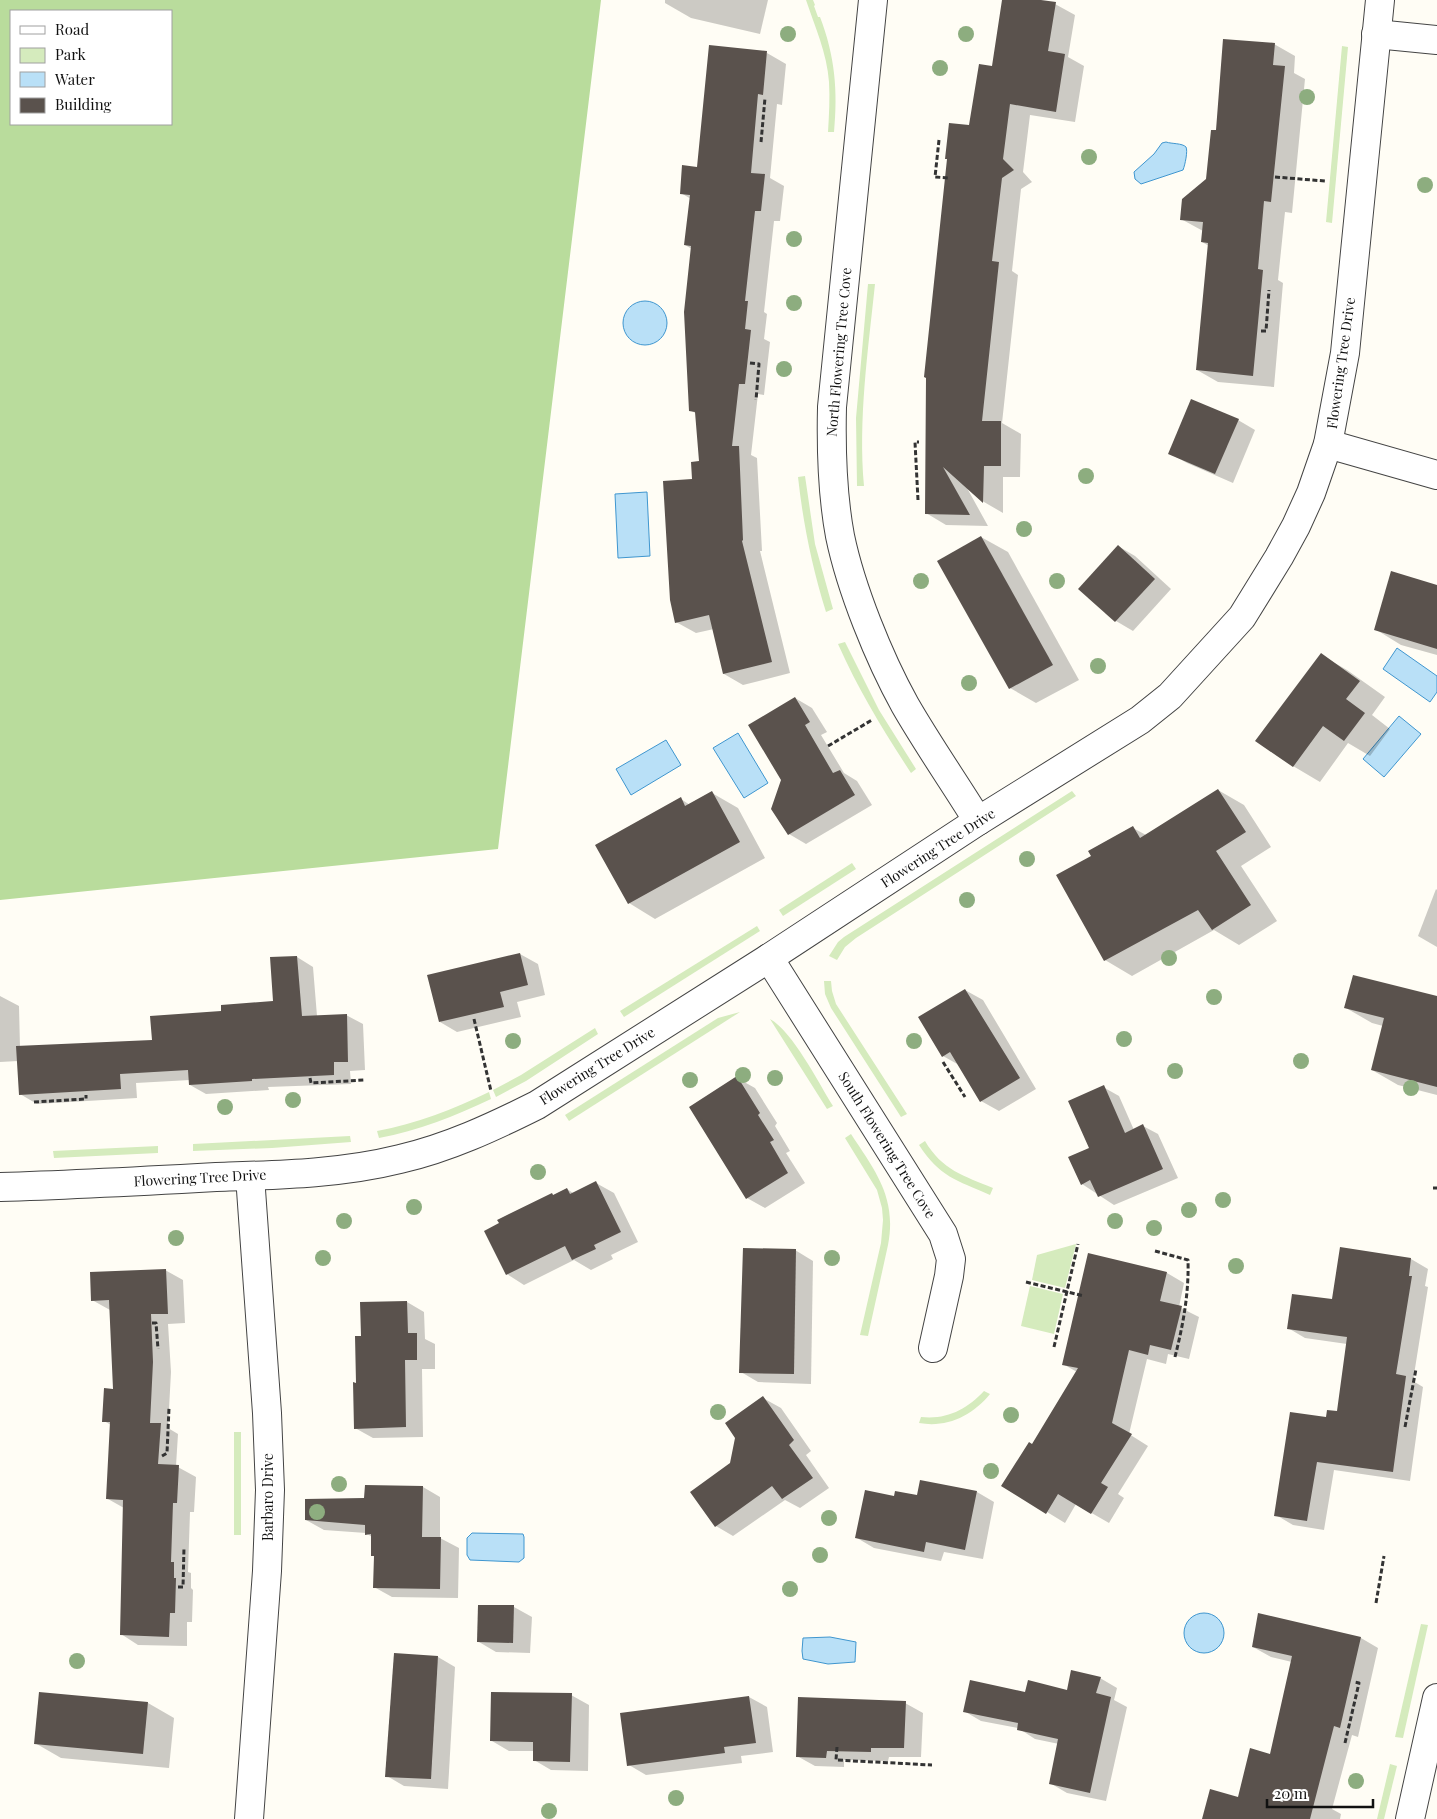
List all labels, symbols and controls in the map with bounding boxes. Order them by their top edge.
legend [10,10,172,125]
text: Road [55,19,89,39]
text: Park [55,44,87,64]
text: Water [54,69,95,89]
text: Building [55,94,112,114]
street label: North Flowering Tree Cove [822,267,855,437]
street label: Flowering Tree Drive [1322,296,1359,430]
street label: Flowering Tree Drive [877,803,999,892]
street label: Flowering Tree Drive [535,1022,658,1109]
street label: South Flowering Tree Cove [834,1068,940,1222]
street label: Flowering Tree Drive [133,1165,267,1190]
street label: Barbaro Drive [258,1453,277,1541]
scale bar [1267,1776,1373,1808]
text: 20 m [1274,1783,1308,1803]

